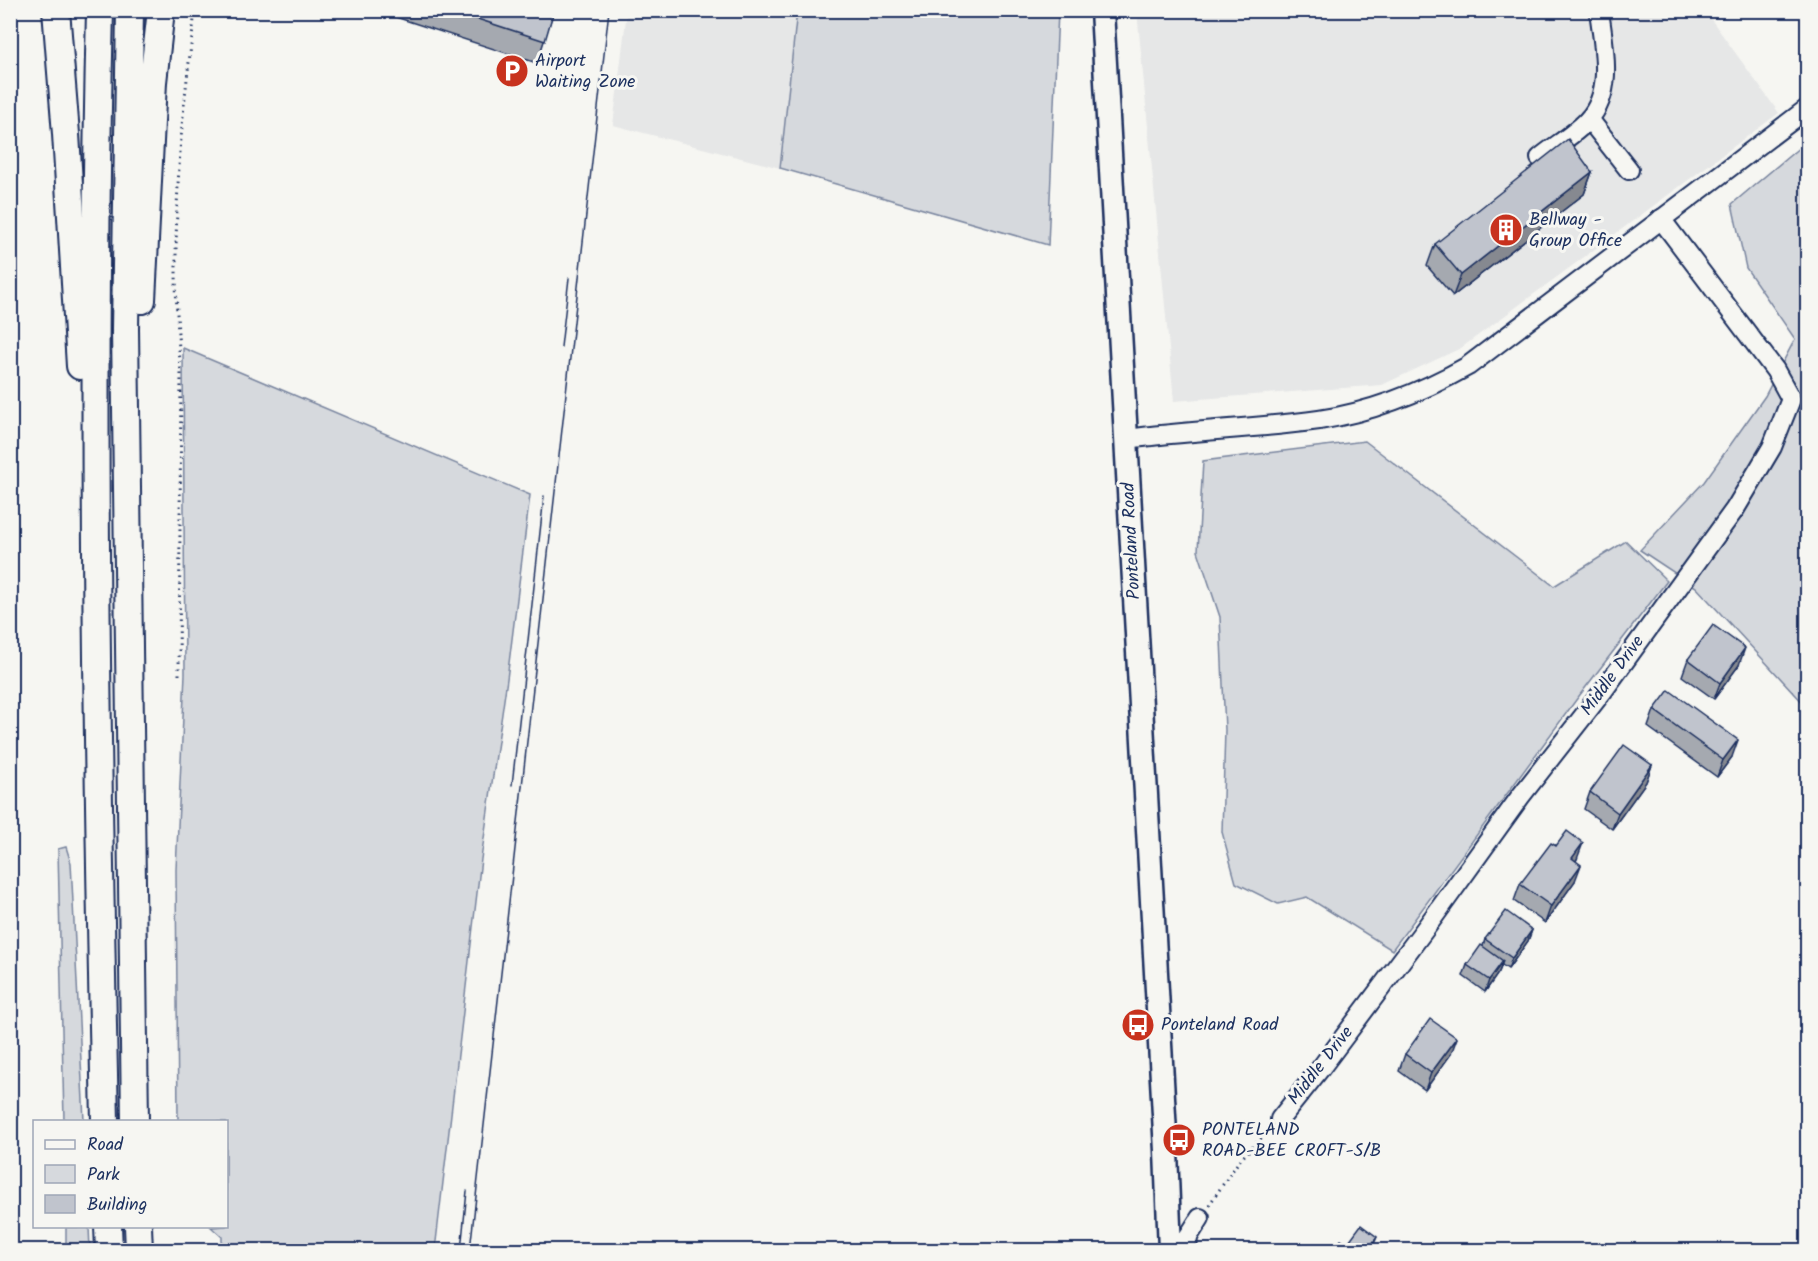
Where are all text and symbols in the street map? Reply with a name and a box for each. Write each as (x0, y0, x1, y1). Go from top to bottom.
place label: Airport Waiting Zone (535, 47, 635, 97)
parking icon: Airport Waiting Zone (494, 53, 530, 89)
place label: Bellway - Group Office (1529, 206, 1622, 256)
building icon: Bellway - Group Office (1488, 212, 1524, 248)
street label: Ponteland Road (1114, 481, 1150, 600)
street label: Middle Drive (1574, 630, 1652, 722)
bus stop icon: Ponteland Road (1120, 1007, 1156, 1043)
place label: Ponteland Road (1161, 1011, 1279, 1040)
street label: Middle Drive (1281, 1020, 1361, 1112)
place label: PONTELAND ROAD-BEE CROFT-S/B (1202, 1116, 1381, 1166)
legend (33, 1120, 228, 1228)
bus stop icon: PONTELAND ROAD-BEE CROFT-S/B (1161, 1122, 1197, 1158)
text: Road (87, 1131, 124, 1160)
text: Park (87, 1161, 120, 1190)
text: Building (87, 1191, 147, 1220)

